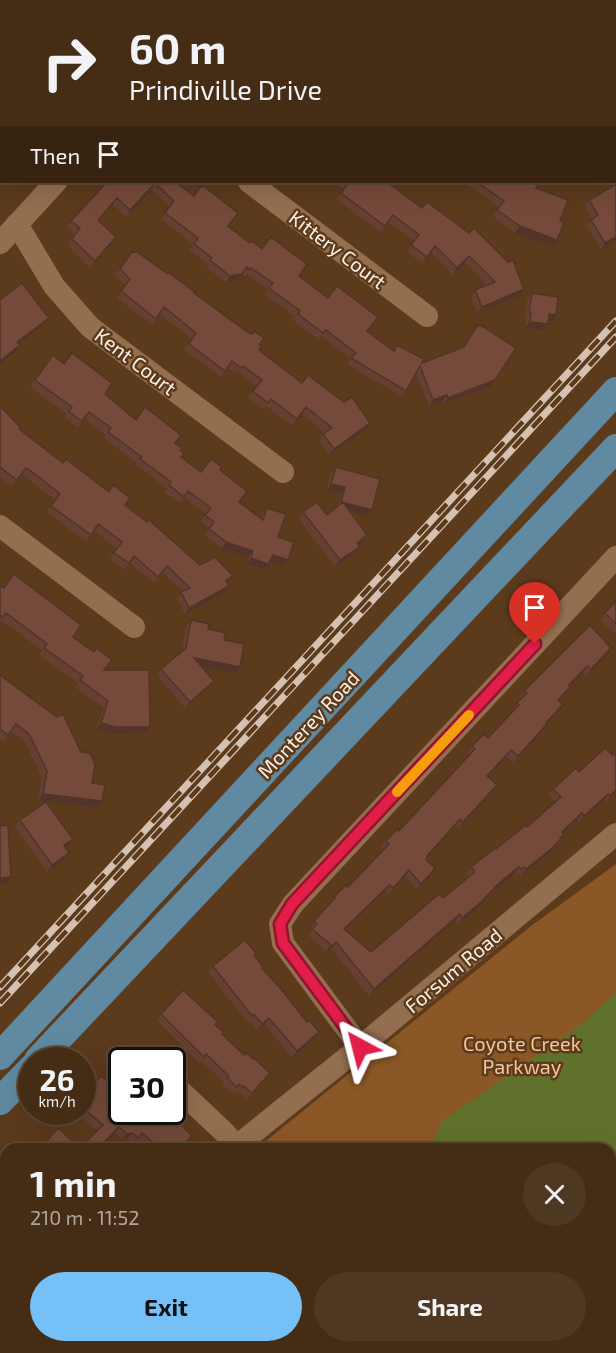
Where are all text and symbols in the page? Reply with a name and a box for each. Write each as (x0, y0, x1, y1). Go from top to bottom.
text: 60 m (129, 22, 226, 72)
icon: right (30, 24, 108, 102)
text: Prindiville Drive (129, 73, 322, 105)
icon: arrive (92, 138, 125, 171)
text: Then (30, 142, 80, 168)
street label: Kittery Court (285, 205, 392, 293)
street label: Kent Court (91, 323, 182, 400)
pin (509, 582, 560, 644)
icon: arrive (518, 591, 551, 624)
street label: Monterey Road (252, 665, 364, 783)
street label: Forsum Road (400, 922, 506, 1018)
position arrow (328, 1015, 392, 1079)
park label: Coyote Creek Parkway (463, 1031, 581, 1078)
speed limit sign: 30 (108, 1047, 186, 1125)
text: 26 (39, 1061, 75, 1097)
text: km/h (38, 1092, 76, 1110)
text: 1 min (30, 1161, 117, 1204)
button: close (523, 1163, 586, 1226)
text: 210 m · 11:52 (30, 1205, 139, 1229)
button: Exit (30, 1272, 302, 1341)
button: Share (314, 1272, 586, 1341)

